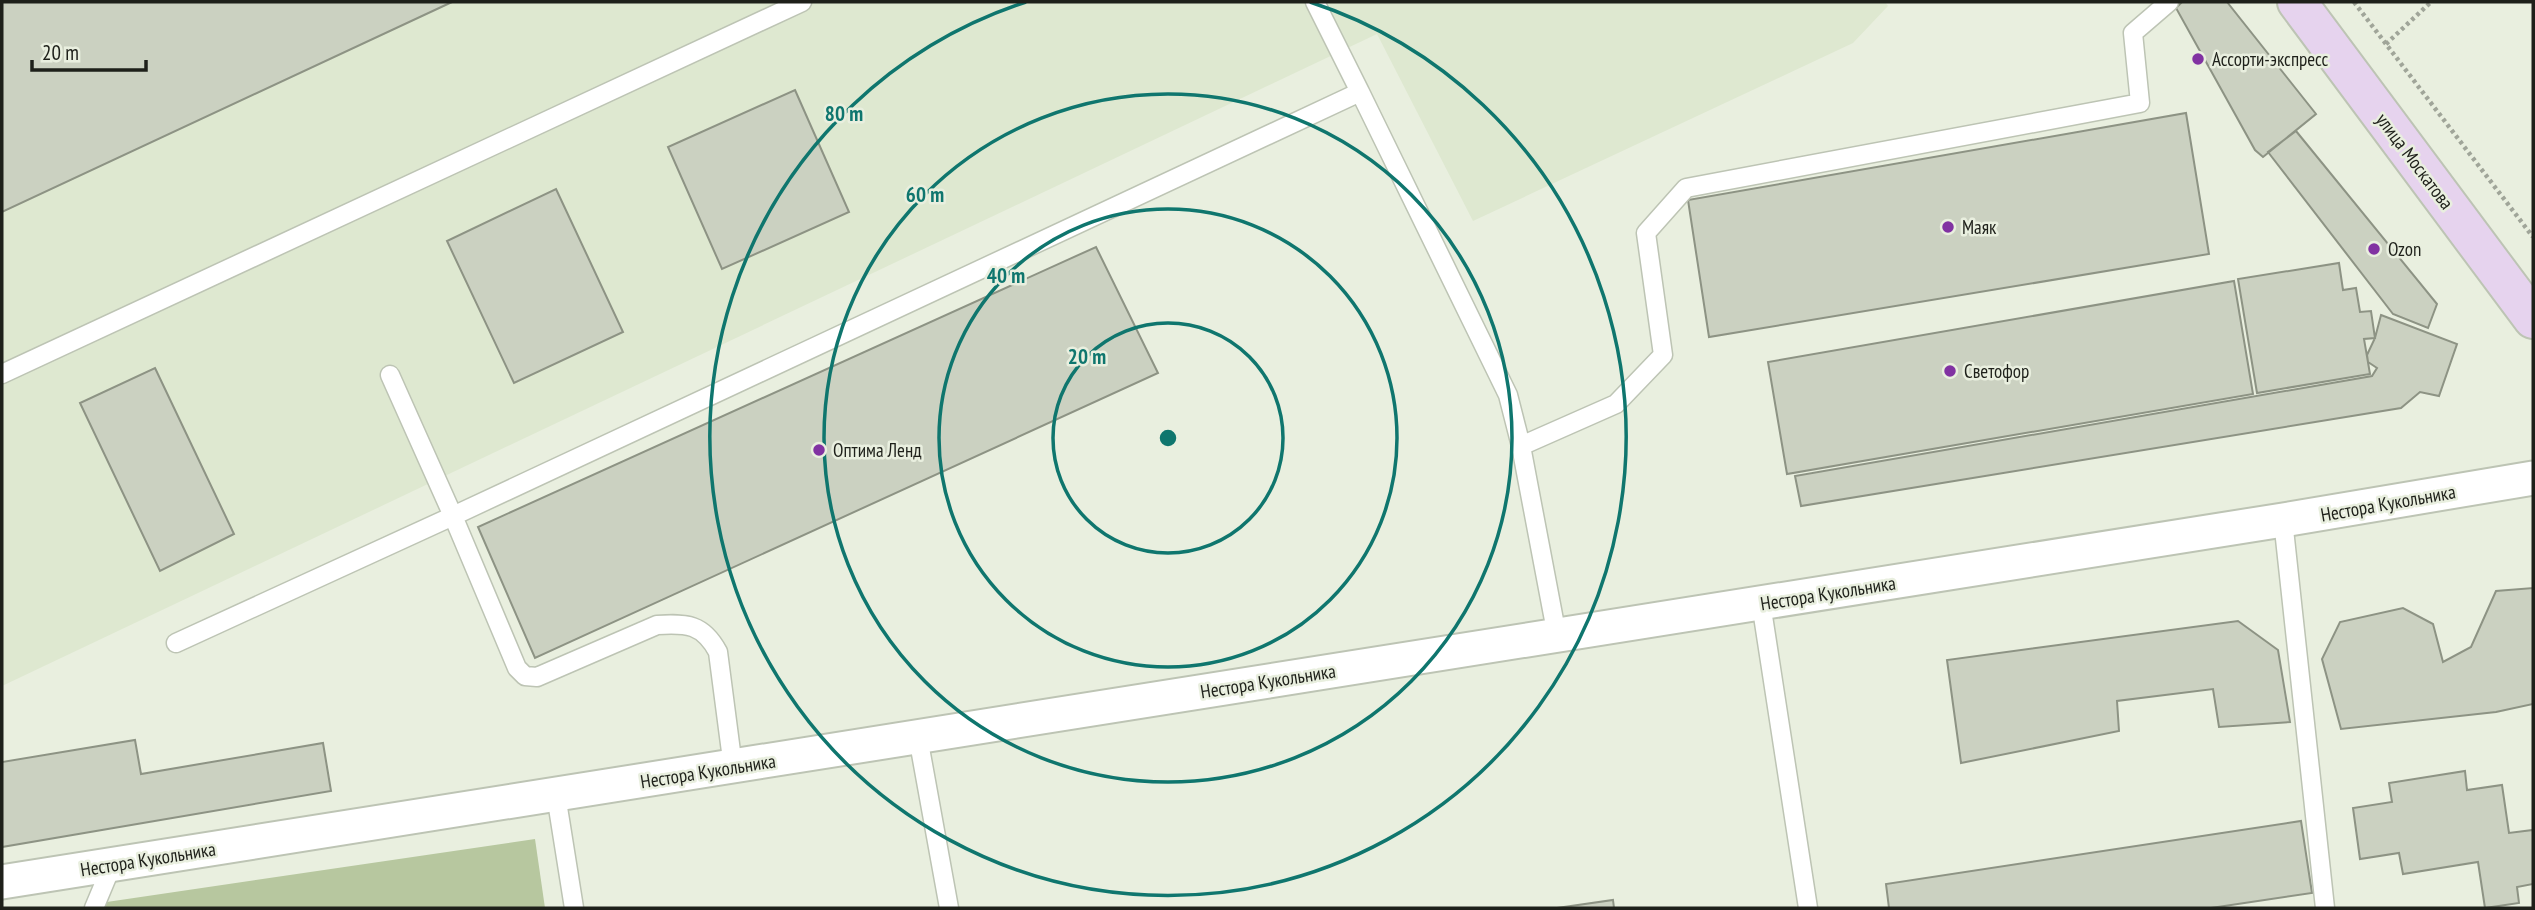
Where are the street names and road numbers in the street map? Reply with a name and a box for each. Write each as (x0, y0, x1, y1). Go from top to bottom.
street label: улица Москатова (2371, 108, 2459, 214)
street label: Нестора Кукольника (2319, 479, 2457, 527)
street label: Нестора Кукольника (1759, 570, 1897, 616)
street label: Нестора Кукольника (1199, 658, 1337, 704)
street label: Нестора Кукольника (639, 748, 777, 794)
street label: Нестора Кукольника (79, 836, 217, 882)

